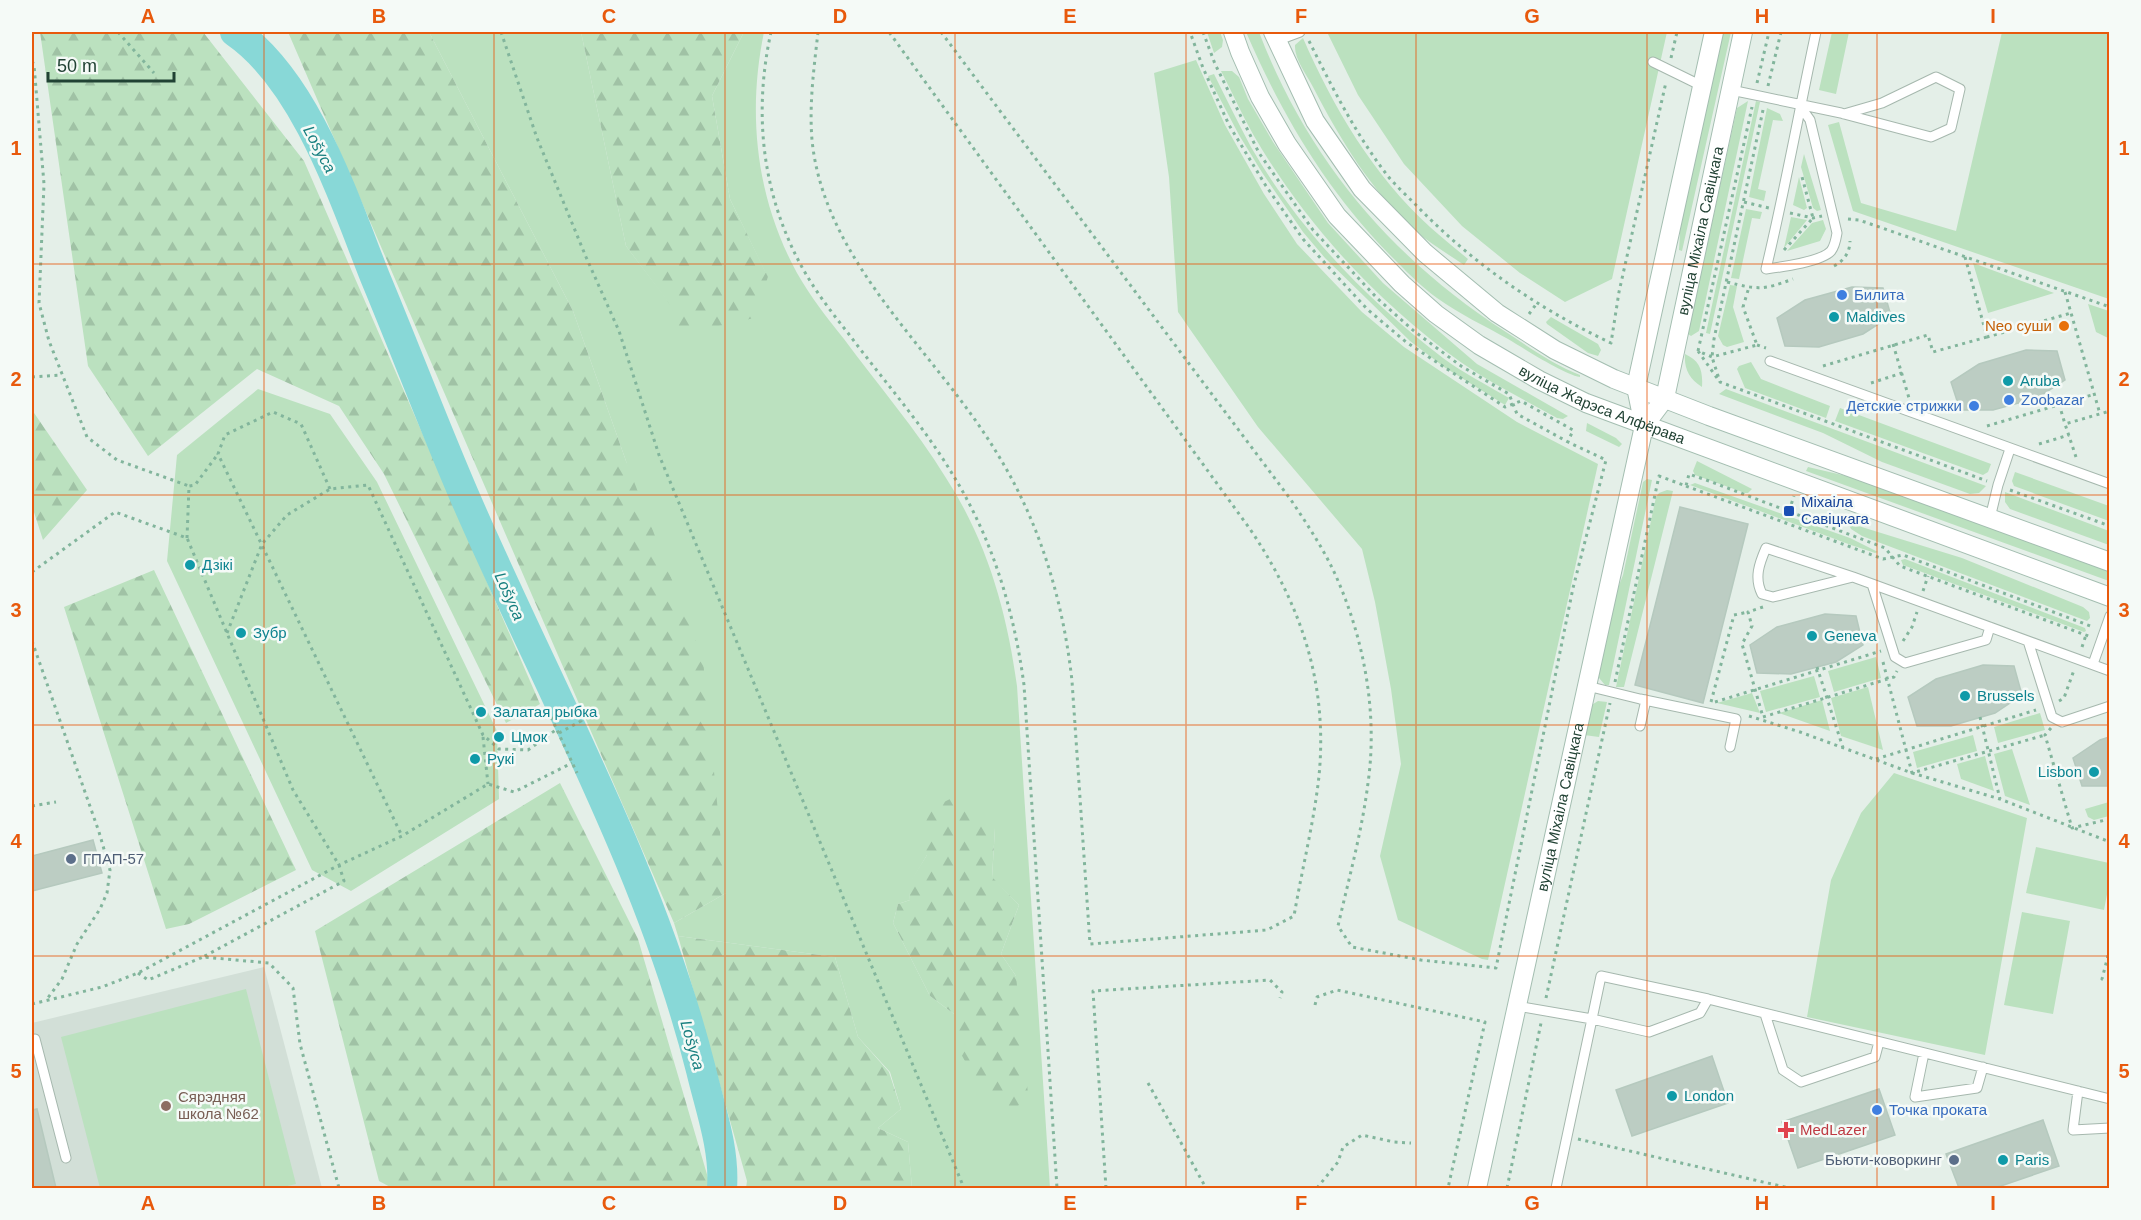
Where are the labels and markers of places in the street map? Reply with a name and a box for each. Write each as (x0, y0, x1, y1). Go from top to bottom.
place label: Билита (1854, 286, 1905, 303)
marker: Билита (1835, 288, 1849, 302)
place label: Maldives (1846, 308, 1905, 325)
marker: Maldives (1827, 310, 1841, 324)
place label: Neo суши (1985, 317, 2052, 334)
marker: Neo суши (2057, 319, 2071, 333)
place label: Aruba (2020, 372, 2061, 389)
marker: Aruba (2001, 374, 2015, 388)
place label: Zoobazar (2021, 391, 2084, 408)
marker: Zoobazar (2002, 393, 2016, 407)
place label: Детские стрижки (1846, 397, 1962, 414)
marker: Детские стрижки (1967, 399, 1981, 413)
place label: Міхаіла Савіцкага (1801, 493, 1870, 527)
marker: Міхаіла Савіцкага (1782, 504, 1796, 518)
place label: Дзікі (202, 556, 233, 573)
marker: Дзікі (183, 558, 197, 572)
place label: Зубр (253, 624, 287, 641)
marker: Зубр (234, 626, 248, 640)
place label: Geneva (1824, 627, 1877, 644)
marker: Geneva (1805, 629, 1819, 643)
place label: Brussels (1977, 687, 2035, 704)
marker: Brussels (1958, 689, 1972, 703)
place label: Залатая рыбка (493, 703, 598, 720)
marker: Залатая рыбка (474, 705, 488, 719)
place label: Цмок (511, 728, 548, 745)
marker: Цмок (492, 730, 506, 744)
place label: Рукі (487, 750, 514, 767)
marker: Рукі (468, 752, 482, 766)
place label: Lisbon (2038, 763, 2082, 780)
marker: Lisbon (2087, 765, 2101, 779)
place label: ГПАП-57 (83, 850, 144, 867)
marker: ГПАП-57 (64, 852, 78, 866)
place label: London (1684, 1087, 1734, 1104)
place label: Сярэдняя школа №62 (178, 1088, 259, 1122)
marker: London (1665, 1089, 1679, 1103)
marker: Сярэдняя школа №62 (159, 1099, 173, 1113)
place label: Точка проката (1889, 1101, 1988, 1118)
marker: Точка проката (1870, 1103, 1884, 1117)
marker: MedLazer (1777, 1121, 1795, 1139)
place label: MedLazer (1800, 1121, 1867, 1138)
place label: Бьюти-коворкинг (1825, 1151, 1943, 1168)
place label: Paris (2015, 1151, 2049, 1168)
marker: Бьюти-коворкинг (1947, 1153, 1961, 1167)
marker: Paris (1996, 1153, 2010, 1167)

